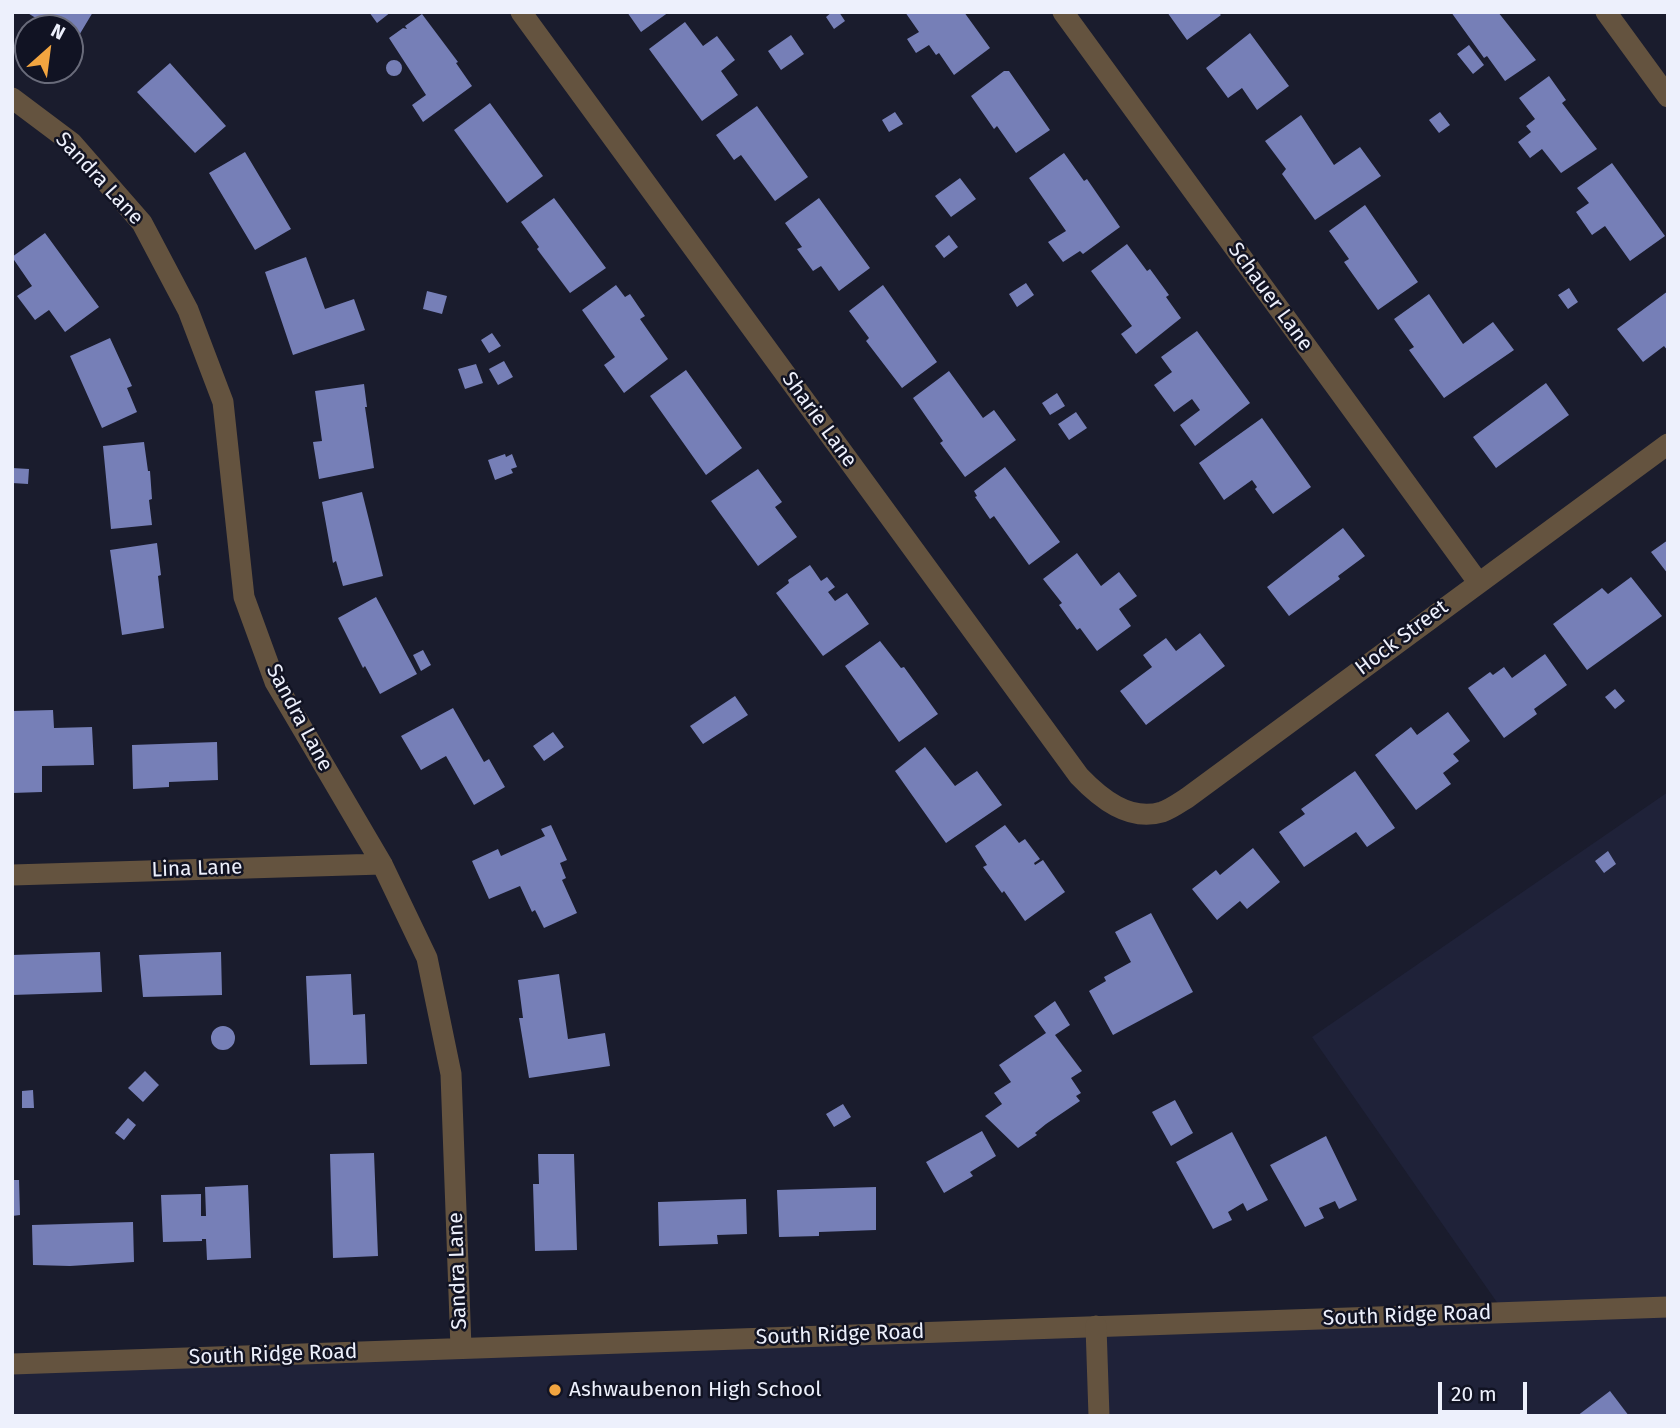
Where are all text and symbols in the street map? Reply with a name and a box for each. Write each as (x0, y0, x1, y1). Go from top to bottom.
north arrow (14, 14, 84, 84)
text: N (47, 19, 69, 45)
street label: Sandra Lane (50, 127, 148, 231)
street label: Schauer Lane (1222, 238, 1318, 356)
street label: Sharie Lane (776, 367, 862, 473)
street label: Hock Street (1351, 595, 1453, 681)
street label: Sandra Lane (260, 660, 338, 776)
street label: Lina Lane (151, 855, 243, 883)
street label: Sandra Lane (443, 1212, 473, 1330)
street label: South Ridge Road (1322, 1300, 1492, 1332)
street label: South Ridge Road (755, 1319, 925, 1351)
street label: South Ridge Road (188, 1339, 358, 1371)
scale bar (1442, 1368, 1531, 1412)
place label: Ashwaubenon High School (569, 1377, 821, 1403)
text: 20 m (1451, 1381, 1497, 1407)
marker: Ashwaubenon High School (547, 1382, 563, 1398)

